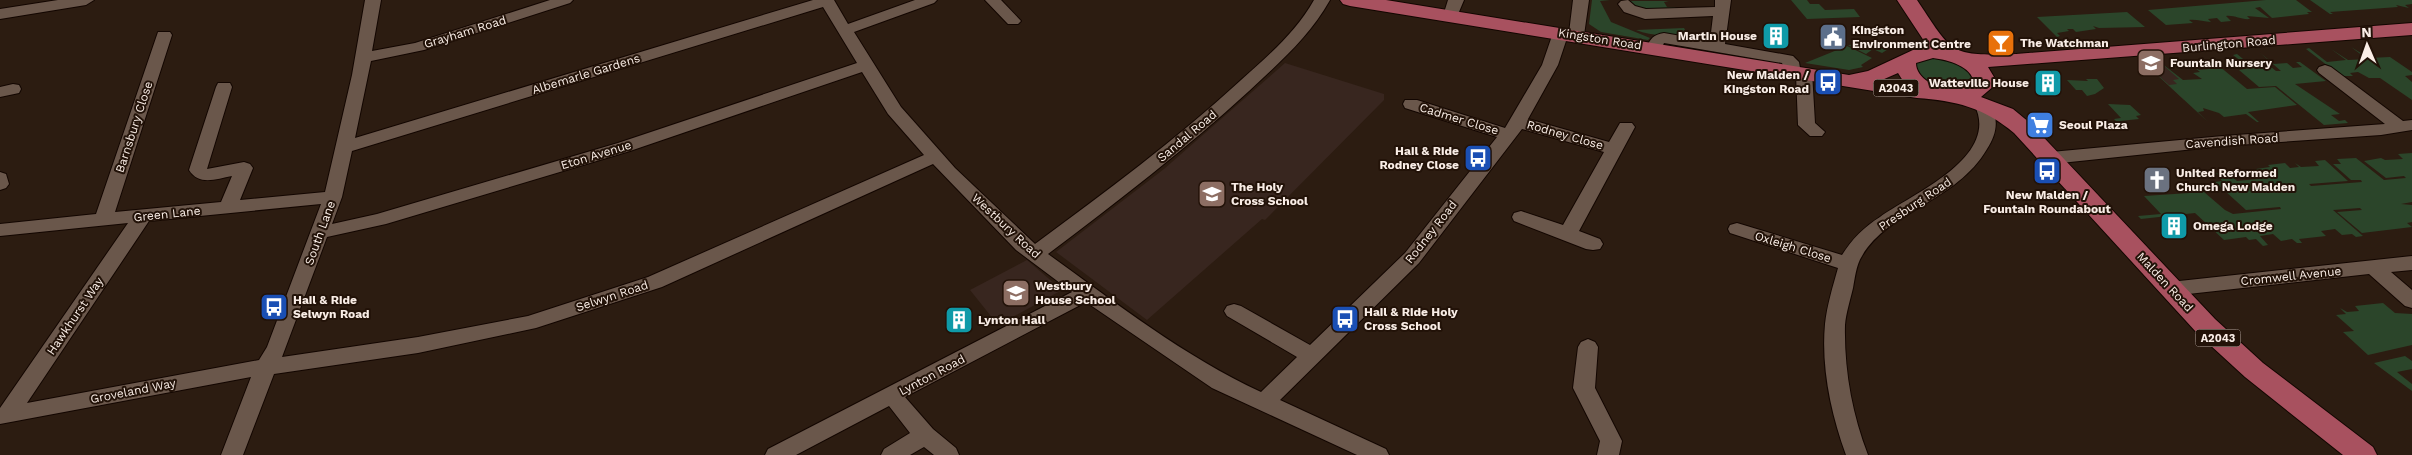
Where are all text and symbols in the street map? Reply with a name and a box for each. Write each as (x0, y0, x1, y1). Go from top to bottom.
street label: Grayham Road (422, 13, 508, 51)
north arrow (2342, 20, 2392, 70)
building icon: Martin House (1761, 21, 1791, 51)
public building icon: Kingston Environment Centre (1818, 22, 1848, 52)
place label: Kingston Environment Centre (1852, 23, 1971, 51)
text: N (2361, 24, 2372, 40)
street label: Kingston Road (1557, 25, 1643, 53)
bar icon: The Watchman (1986, 28, 2016, 58)
place label: Martin House (1678, 29, 1757, 43)
street label: Burlington Road (2182, 33, 2276, 55)
place label: The Watchman (2020, 36, 2109, 50)
school or university icon: Fountain Nursery (2136, 48, 2166, 78)
street label: Albemarle Gardens (530, 51, 642, 97)
place label: Fountain Nursery (2170, 56, 2272, 70)
bus stop icon: New Malden / Kingston Road (1813, 67, 1843, 97)
place label: New Malden / Kingston Road (1724, 68, 1809, 96)
building icon: Watteville House (2033, 68, 2063, 98)
place label: Watteville House (1929, 76, 2029, 90)
street label: Barnsbury Close (113, 79, 155, 175)
road number: A2043 (1874, 80, 1918, 96)
street label: Cadmer Close (1418, 100, 1500, 138)
street label: Sandal Road (1155, 107, 1219, 165)
supermarket icon: Seoul Plaza (2025, 110, 2055, 140)
street label: Rodney Close (1525, 117, 1605, 153)
place label: Seoul Plaza (2059, 118, 2128, 132)
street label: Cavendish Road (2185, 131, 2279, 151)
street label: Eton Avenue (559, 138, 633, 172)
bus stop icon: Hail & Ride Rodney Close (1463, 143, 1493, 173)
place label: Hail & Ride Rodney Close (1379, 144, 1459, 172)
bus stop icon: New Malden / Fountain Roundabout (2032, 156, 2062, 186)
church icon: United Reformed Church New Malden (2142, 165, 2172, 195)
place label: United Reformed Church New Malden (2176, 166, 2295, 194)
street label: Presburg Road (1876, 175, 1954, 233)
school or university icon: The Holy Cross School (1197, 179, 1227, 209)
place label: The Holy Cross School (1231, 180, 1308, 208)
place label: New Malden / Fountain Roundabout (1983, 188, 2112, 216)
street label: Westbury Road (969, 191, 1043, 261)
street label: Rodney Road (1402, 198, 1460, 266)
street label: South Lane (302, 199, 338, 267)
street label: Green Lane (133, 204, 201, 224)
building icon: Omega Lodge (2159, 211, 2189, 241)
place label: Omega Lodge (2193, 219, 2273, 233)
street label: Oxleigh Close (1753, 229, 1833, 265)
street label: Malden Road (2134, 249, 2196, 315)
street label: Cromwell Avenue (2240, 264, 2342, 288)
street label: Hawkhurst Way (44, 274, 107, 357)
street label: Selwyn Road (574, 278, 650, 314)
school or university icon: Westbury House School (1001, 278, 1031, 308)
place label: Westbury House School (1035, 279, 1116, 307)
bus stop icon: Hail & Ride Selwyn Road (259, 292, 289, 322)
place label: Hail & Ride Selwyn Road (293, 293, 370, 321)
bus stop icon: Hail & Ride Holy Cross School (1330, 304, 1360, 334)
building icon: Lynton Hall (944, 305, 974, 335)
place label: Hail & Ride Holy Cross School (1364, 305, 1458, 333)
place label: Lynton Hall (978, 313, 1046, 327)
road number: A2043 (2196, 329, 2240, 346)
street label: Lynton Road (897, 352, 967, 398)
street label: Groveland Way (89, 376, 178, 406)

